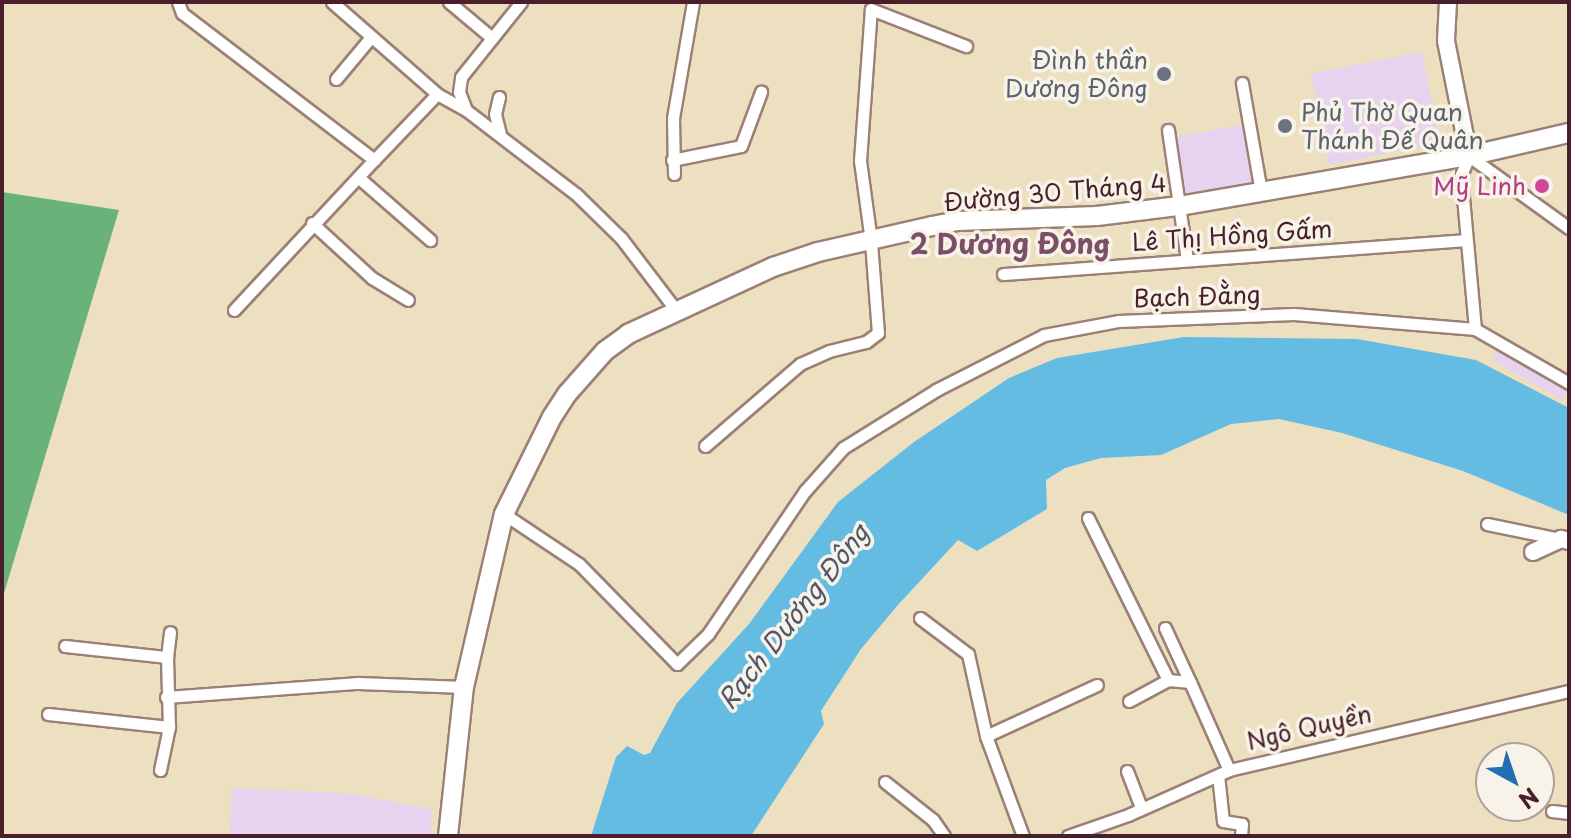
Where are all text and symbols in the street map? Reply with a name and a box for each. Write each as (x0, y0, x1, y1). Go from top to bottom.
place label: Đình thần Dương Đông (1004, 46, 1148, 102)
marker: Đình thần Dương Đông (1155, 65, 1173, 83)
place label: Phủ Thờ Quan Thánh Đế Quân (1301, 98, 1485, 154)
marker: Phủ Thờ Quan Thánh Đế Quân (1276, 117, 1294, 135)
street label: Đường 30 Tháng 4 (943, 168, 1167, 216)
place label: Mỹ Linh (1433, 172, 1526, 200)
marker: Mỹ Linh (1533, 177, 1551, 195)
street label: Lê Thị Hồng Gấm (1130, 214, 1334, 256)
district label: 2 Dương Đông (908, 226, 1112, 260)
street label: Bạch Đằng (1133, 279, 1261, 313)
water label: Rạch Dương Đông (711, 517, 875, 715)
street label: Ngô Quyền (1243, 699, 1375, 755)
north arrow (1475, 742, 1555, 822)
text: N (1512, 781, 1547, 817)

